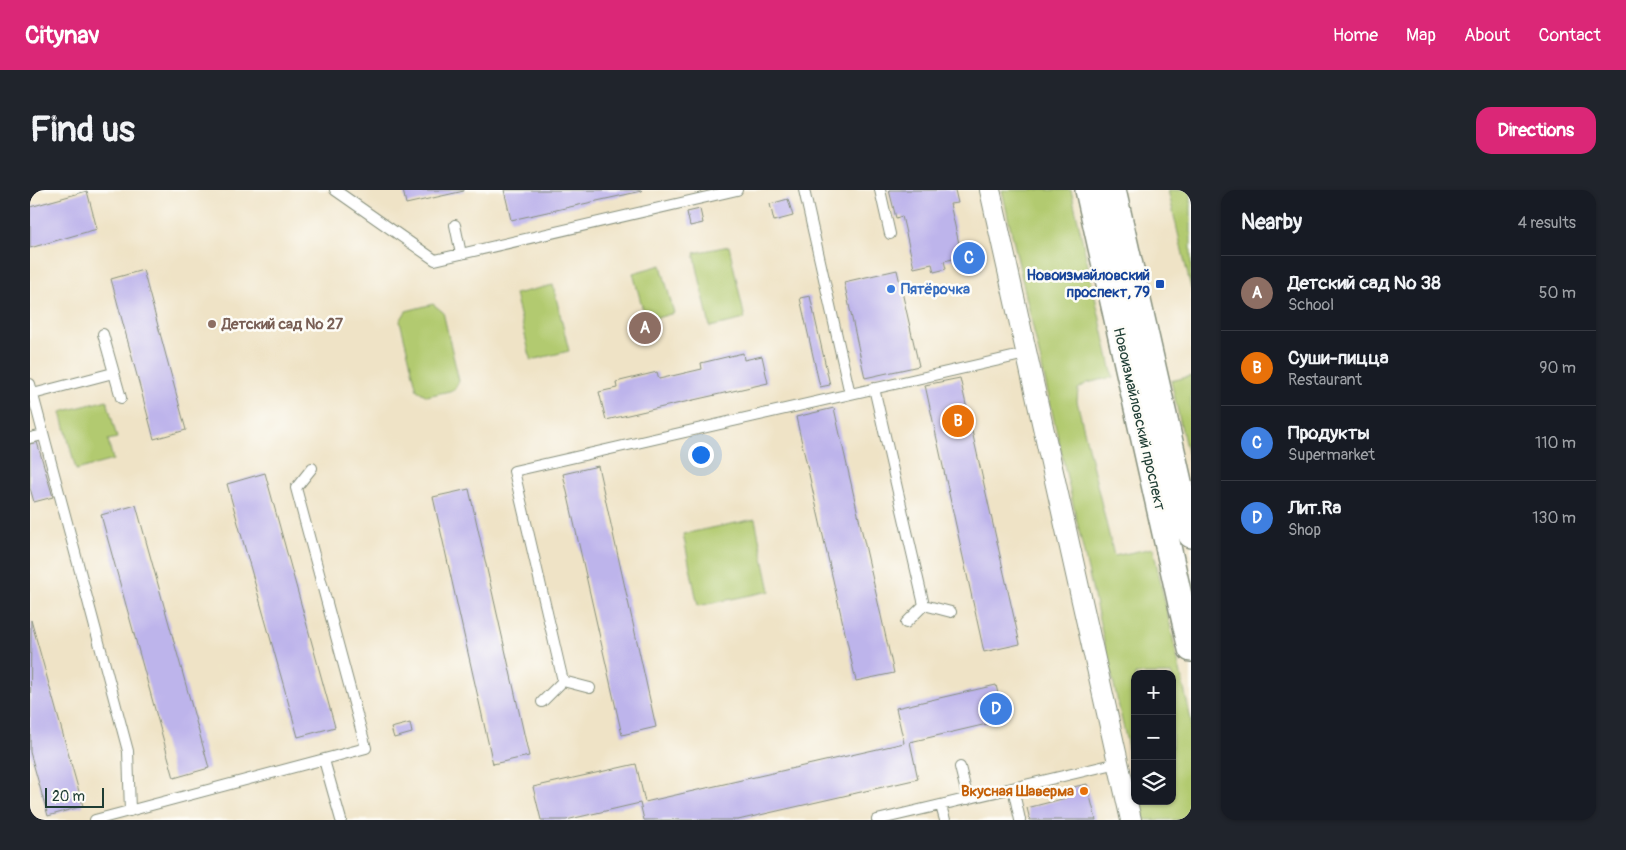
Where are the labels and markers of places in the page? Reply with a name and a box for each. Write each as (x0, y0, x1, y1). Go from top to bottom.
pin: C (953, 239, 985, 277)
place label: Новоизмайловский проспект, 79 (1026, 266, 1150, 302)
marker: Новоизмайловский проспект, 79 (1154, 278, 1166, 290)
place label: Пятёрочка (901, 280, 970, 299)
marker: Пятёрочка (885, 283, 897, 295)
pin: A (629, 309, 661, 347)
place label: Детский сад № 27 (221, 315, 343, 334)
marker: Детский сад № 27 (206, 318, 218, 330)
pin: B (942, 402, 974, 440)
pin: D (980, 690, 1012, 728)
place label: Вкусная Шаверма (961, 782, 1074, 801)
marker: Вкусная Шаверма (1078, 785, 1090, 797)

